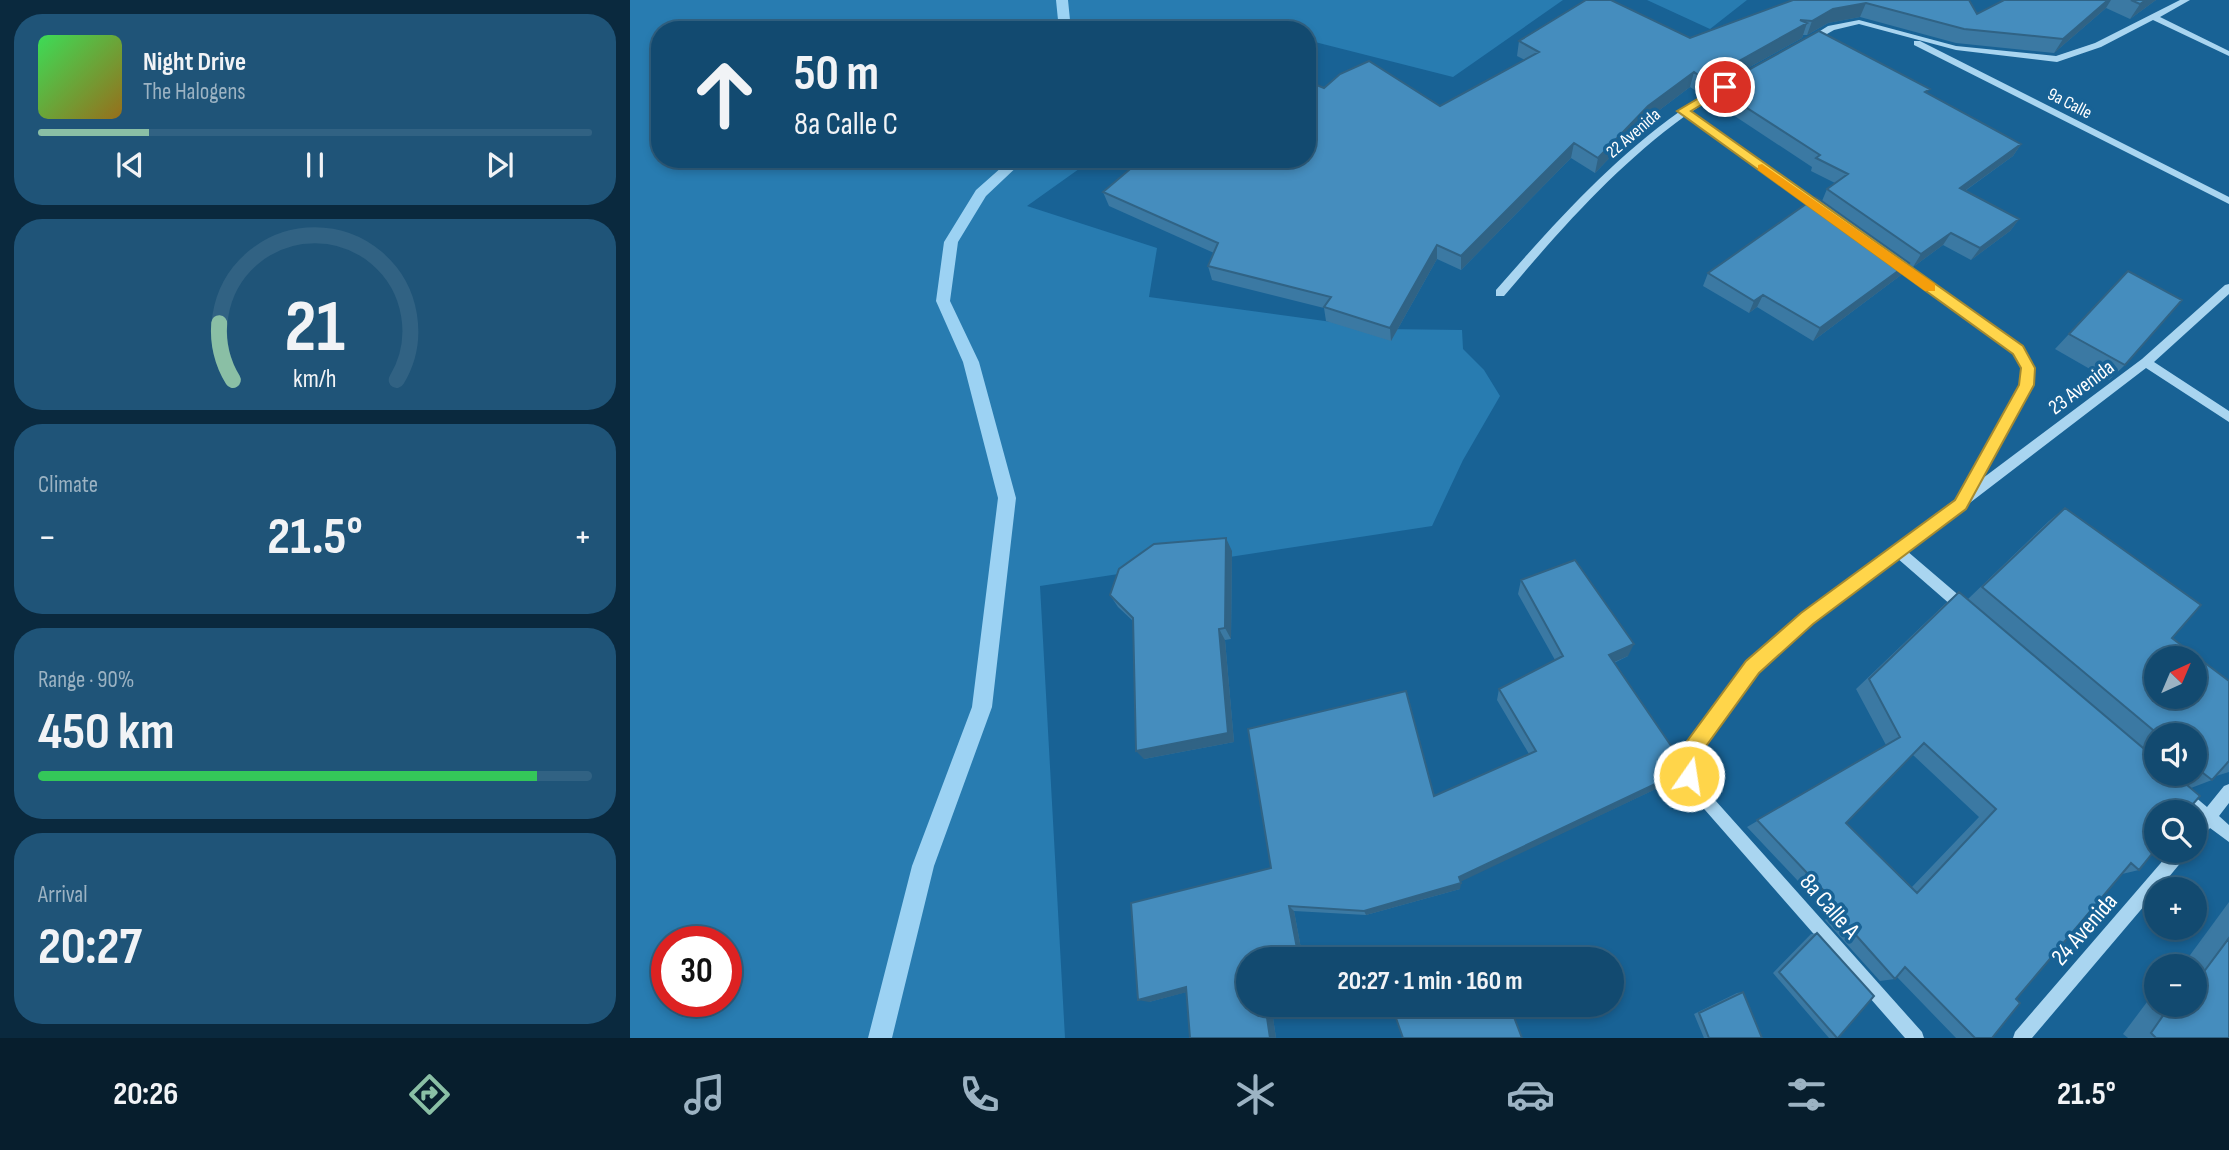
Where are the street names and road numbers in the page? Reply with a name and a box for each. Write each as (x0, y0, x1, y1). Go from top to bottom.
street label: 9a Calle (2044, 83, 2096, 123)
street label: 22 Avenida (1602, 104, 1665, 163)
street label: 23 Avenida (2044, 355, 2119, 420)
street label: 8a Calle A (1794, 868, 1866, 945)
street label: 24 Avenida (2045, 887, 2124, 971)

